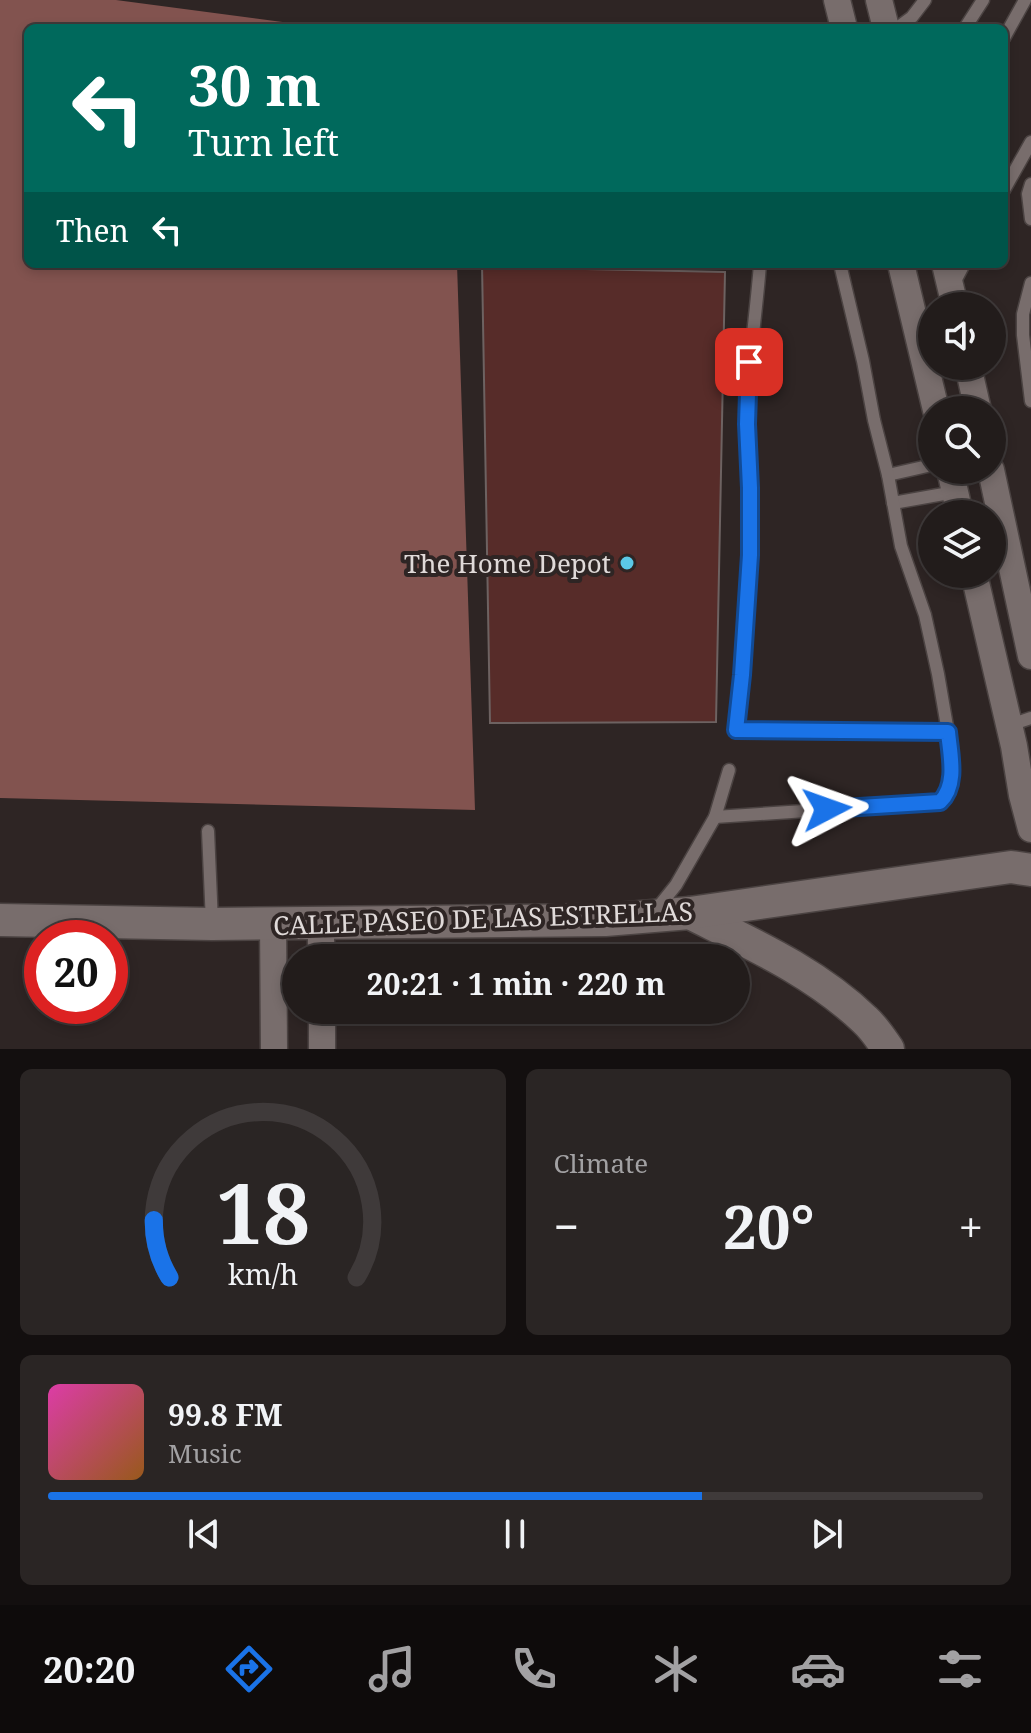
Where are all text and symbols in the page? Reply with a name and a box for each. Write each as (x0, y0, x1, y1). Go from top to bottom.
text: 30 m (188, 46, 321, 122)
icon: left (56, 56, 160, 160)
text: Turn left (188, 118, 339, 167)
icon: left (145, 208, 189, 252)
text: Then (56, 210, 129, 251)
map controls (918, 292, 1006, 588)
button: sound (918, 292, 1006, 380)
pin (715, 328, 783, 396)
icon: arrive (727, 340, 771, 384)
button: search (918, 396, 1006, 484)
button: layers (918, 500, 1006, 588)
place label: The Home Depot (404, 545, 611, 581)
marker: The Home Depot (618, 554, 636, 572)
position arrow (785, 767, 869, 851)
street label: CALLE PASEO DE LAS ESTRELLAS (273, 893, 693, 943)
speed limit sign: 20 (24, 920, 128, 1024)
text: 20:21 · 1 min · 220 m (367, 963, 665, 1004)
text: Climate (554, 1145, 648, 1181)
text: 18 (216, 1155, 310, 1268)
text: 20° (723, 1185, 815, 1267)
text: − (554, 1196, 579, 1256)
text: + (958, 1196, 983, 1256)
text: km/h (228, 1254, 298, 1293)
text: 99.8 FM (168, 1394, 283, 1435)
text: Music (168, 1435, 242, 1471)
icon: previous (182, 1512, 226, 1556)
icon: pause (493, 1512, 537, 1556)
icon: next (805, 1512, 849, 1556)
icon: directions (221, 1641, 277, 1697)
icon: music (364, 1641, 420, 1697)
icon: phone (506, 1641, 562, 1697)
icon: climate (648, 1641, 704, 1697)
icon: car (790, 1641, 846, 1697)
icon: filters (932, 1641, 988, 1697)
text: 20:20 (43, 1645, 135, 1694)

